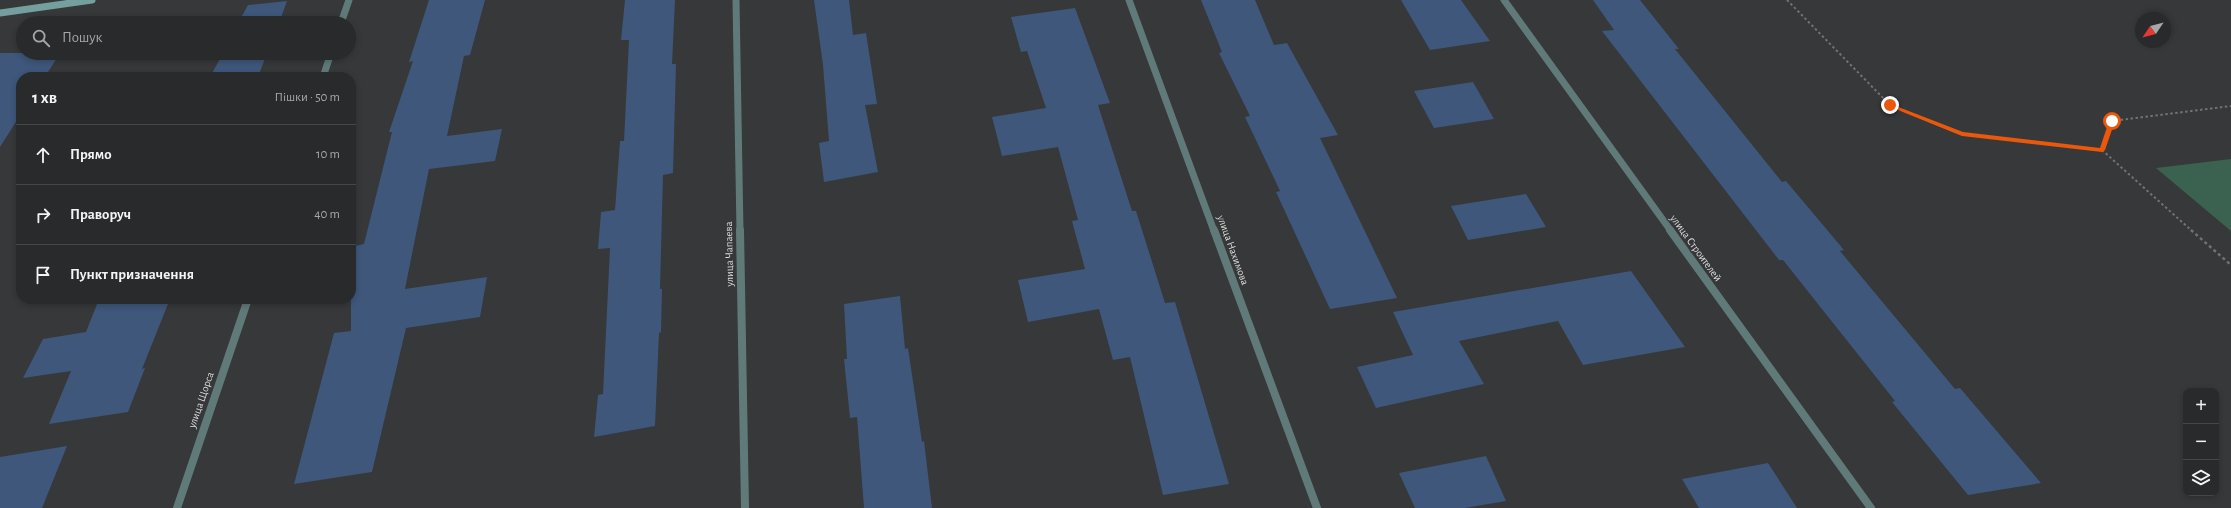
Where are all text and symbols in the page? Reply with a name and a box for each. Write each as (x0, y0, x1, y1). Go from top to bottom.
north arrow (2135, 12, 2171, 48)
search box (16, 16, 356, 60)
icon: search (30, 27, 52, 49)
text: Пошук (62, 30, 102, 45)
text: 1 хв (32, 89, 57, 106)
text: Пішки · 50 m (274, 91, 340, 104)
route end (1881, 96, 1899, 114)
route start (2103, 112, 2121, 130)
icon: ahead (32, 144, 54, 166)
text: Прямо (70, 147, 112, 162)
text: 10 m (316, 148, 340, 161)
icon: right (32, 204, 54, 226)
text: Праворуч (70, 207, 131, 222)
text: 40 m (314, 208, 340, 221)
street label: улица Строителей (1668, 212, 1724, 283)
street label: улица Нахимова (1215, 213, 1251, 286)
street label: улица Чапаева (723, 221, 735, 288)
icon: arrive (32, 264, 54, 286)
text: Пункт призначення (70, 267, 194, 282)
street label: улица Щорса (186, 370, 216, 430)
map controls (2183, 388, 2219, 496)
button: + (2183, 388, 2219, 424)
button: − (2183, 424, 2219, 460)
button: layers (2183, 460, 2219, 496)

